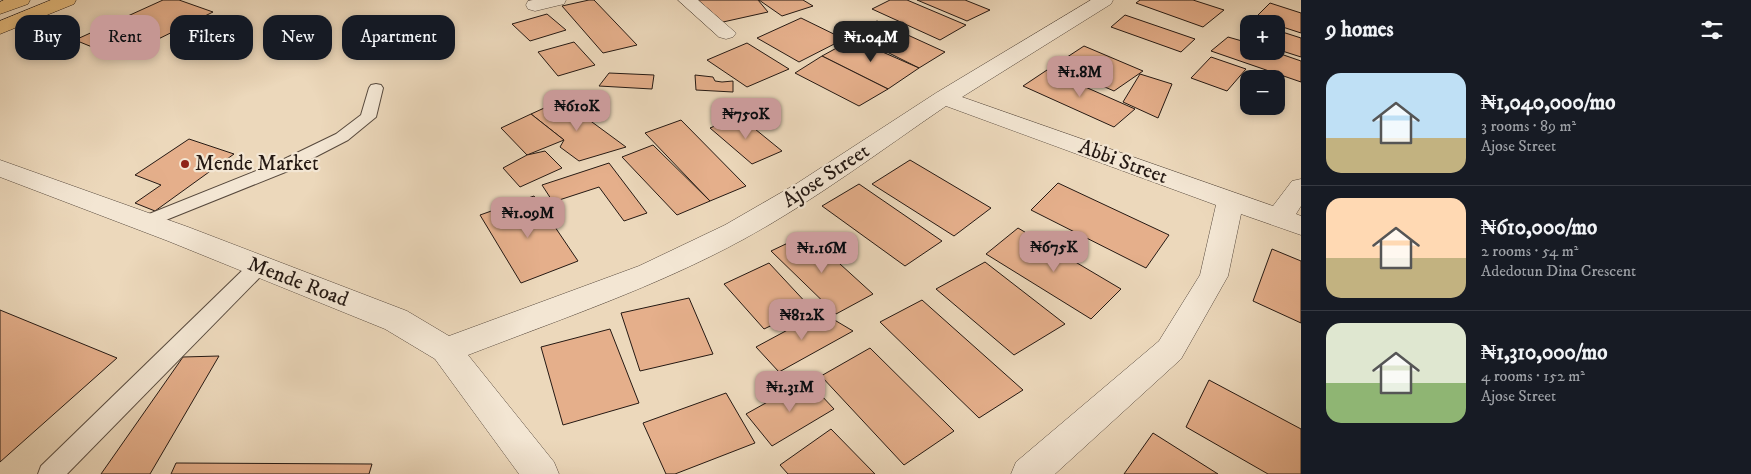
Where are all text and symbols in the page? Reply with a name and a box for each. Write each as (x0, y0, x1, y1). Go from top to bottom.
chip: Buy (15, 15, 80, 60)
chip: Rent (90, 15, 160, 60)
chip: Filters (170, 15, 253, 60)
chip: New (263, 15, 332, 60)
chip: Apartment (342, 15, 455, 60)
map controls (1240, 15, 1285, 115)
button: + (1240, 15, 1285, 60)
icon: filters (1698, 16, 1726, 44)
text: 9 homes (1326, 17, 1394, 43)
pin: ₦1.04M (830, 20, 912, 63)
text: ₦1.04M (844, 27, 898, 47)
pin: ₦1.8M (1045, 56, 1115, 98)
text: ₦1.8M (1058, 62, 1102, 82)
button: − (1240, 70, 1285, 115)
pin: ₦610K (542, 90, 612, 132)
text: ₦1,040,000/mo (1481, 90, 1615, 116)
icon: home (1366, 93, 1426, 153)
text: ₦610K (554, 96, 600, 116)
pin: ₦750K (711, 98, 781, 140)
text: ₦750K (722, 104, 770, 124)
text: 3 rooms · 89 m² (1481, 116, 1576, 136)
street label: Abbi Street (1075, 134, 1171, 190)
text: Ajose Street (1481, 136, 1556, 156)
street label: Ajose Street (778, 138, 875, 214)
place label: Mende Market (195, 151, 319, 177)
marker: Mende Market (179, 158, 191, 170)
pin: ₦1.09M (487, 196, 569, 239)
text: ₦1.09M (502, 203, 554, 223)
text: ₦610,000/mo (1481, 215, 1597, 241)
icon: home (1366, 218, 1426, 278)
pin: ₦675K (1019, 230, 1089, 273)
pin: ₦1.16M (781, 232, 863, 274)
text: ₦675K (1030, 237, 1078, 257)
text: ₦1.16M (797, 238, 847, 258)
text: 2 rooms · 54 m² (1481, 241, 1578, 261)
street label: Mende Road (244, 251, 352, 313)
text: Adedotun Dina Crescent (1481, 261, 1636, 281)
pin: ₦812K (767, 298, 837, 341)
text: ₦812K (780, 305, 824, 325)
text: ₦1,310,000/mo (1481, 340, 1608, 366)
icon: home (1366, 343, 1426, 403)
text: 4 rooms · 152 m² (1481, 366, 1585, 386)
pin: ₦1.31M (749, 370, 831, 413)
text: ₦1.31M (766, 377, 814, 397)
text: Ajose Street (1481, 386, 1556, 406)

